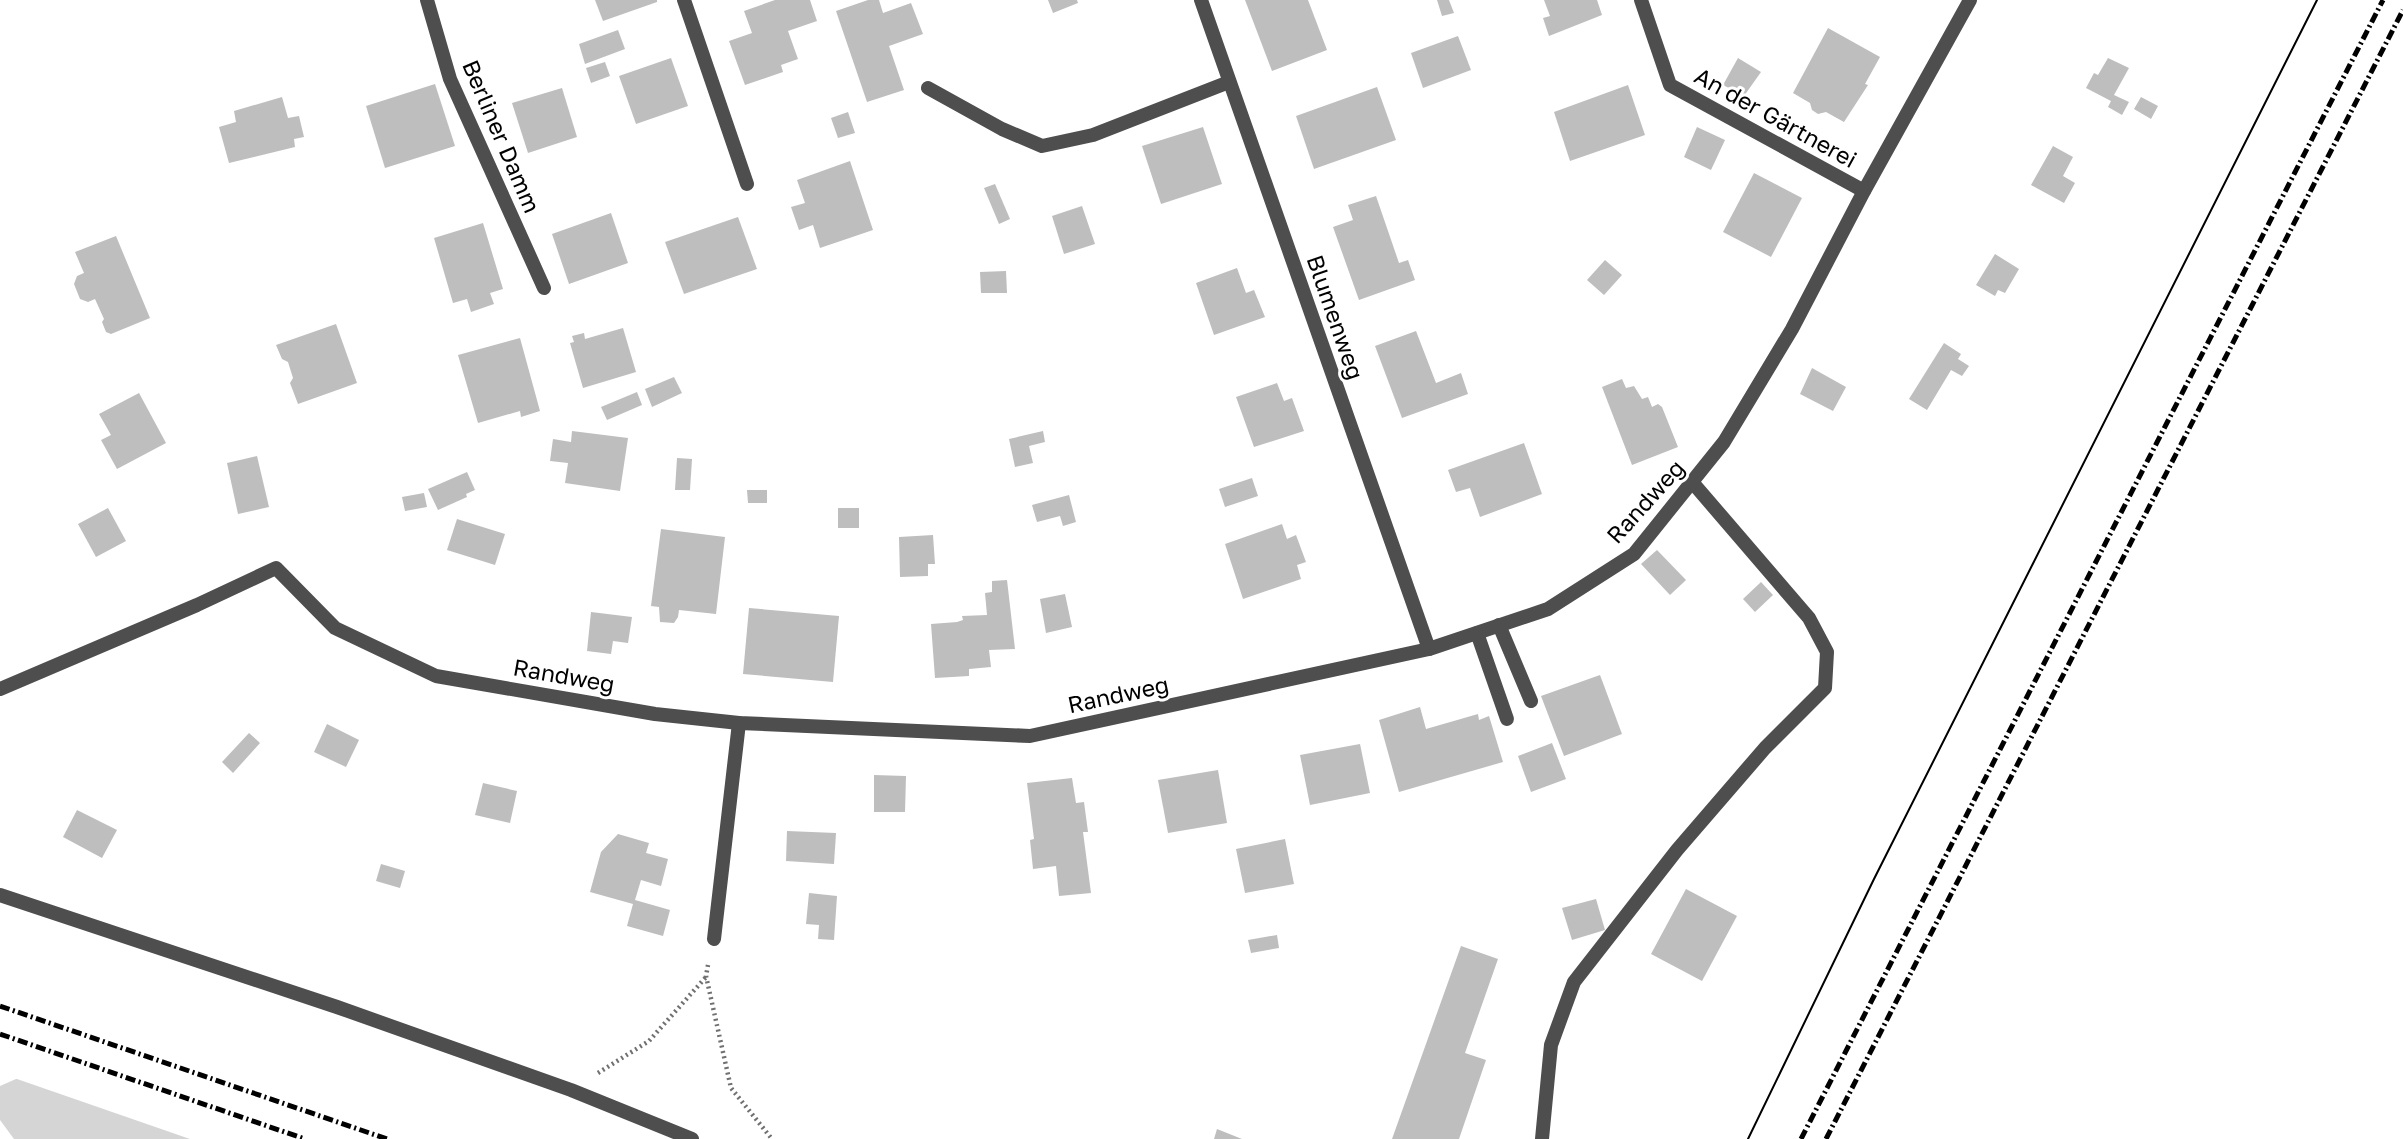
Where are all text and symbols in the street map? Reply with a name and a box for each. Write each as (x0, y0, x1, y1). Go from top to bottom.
street label: Berliner Damm (457, 55, 547, 217)
street label: An der Gärtnerei (1690, 61, 1862, 173)
street label: Blumenweg (1302, 251, 1370, 383)
street label: Randweg (1600, 454, 1690, 548)
street label: Randweg (511, 652, 617, 698)
street label: Randweg (1065, 670, 1171, 718)

